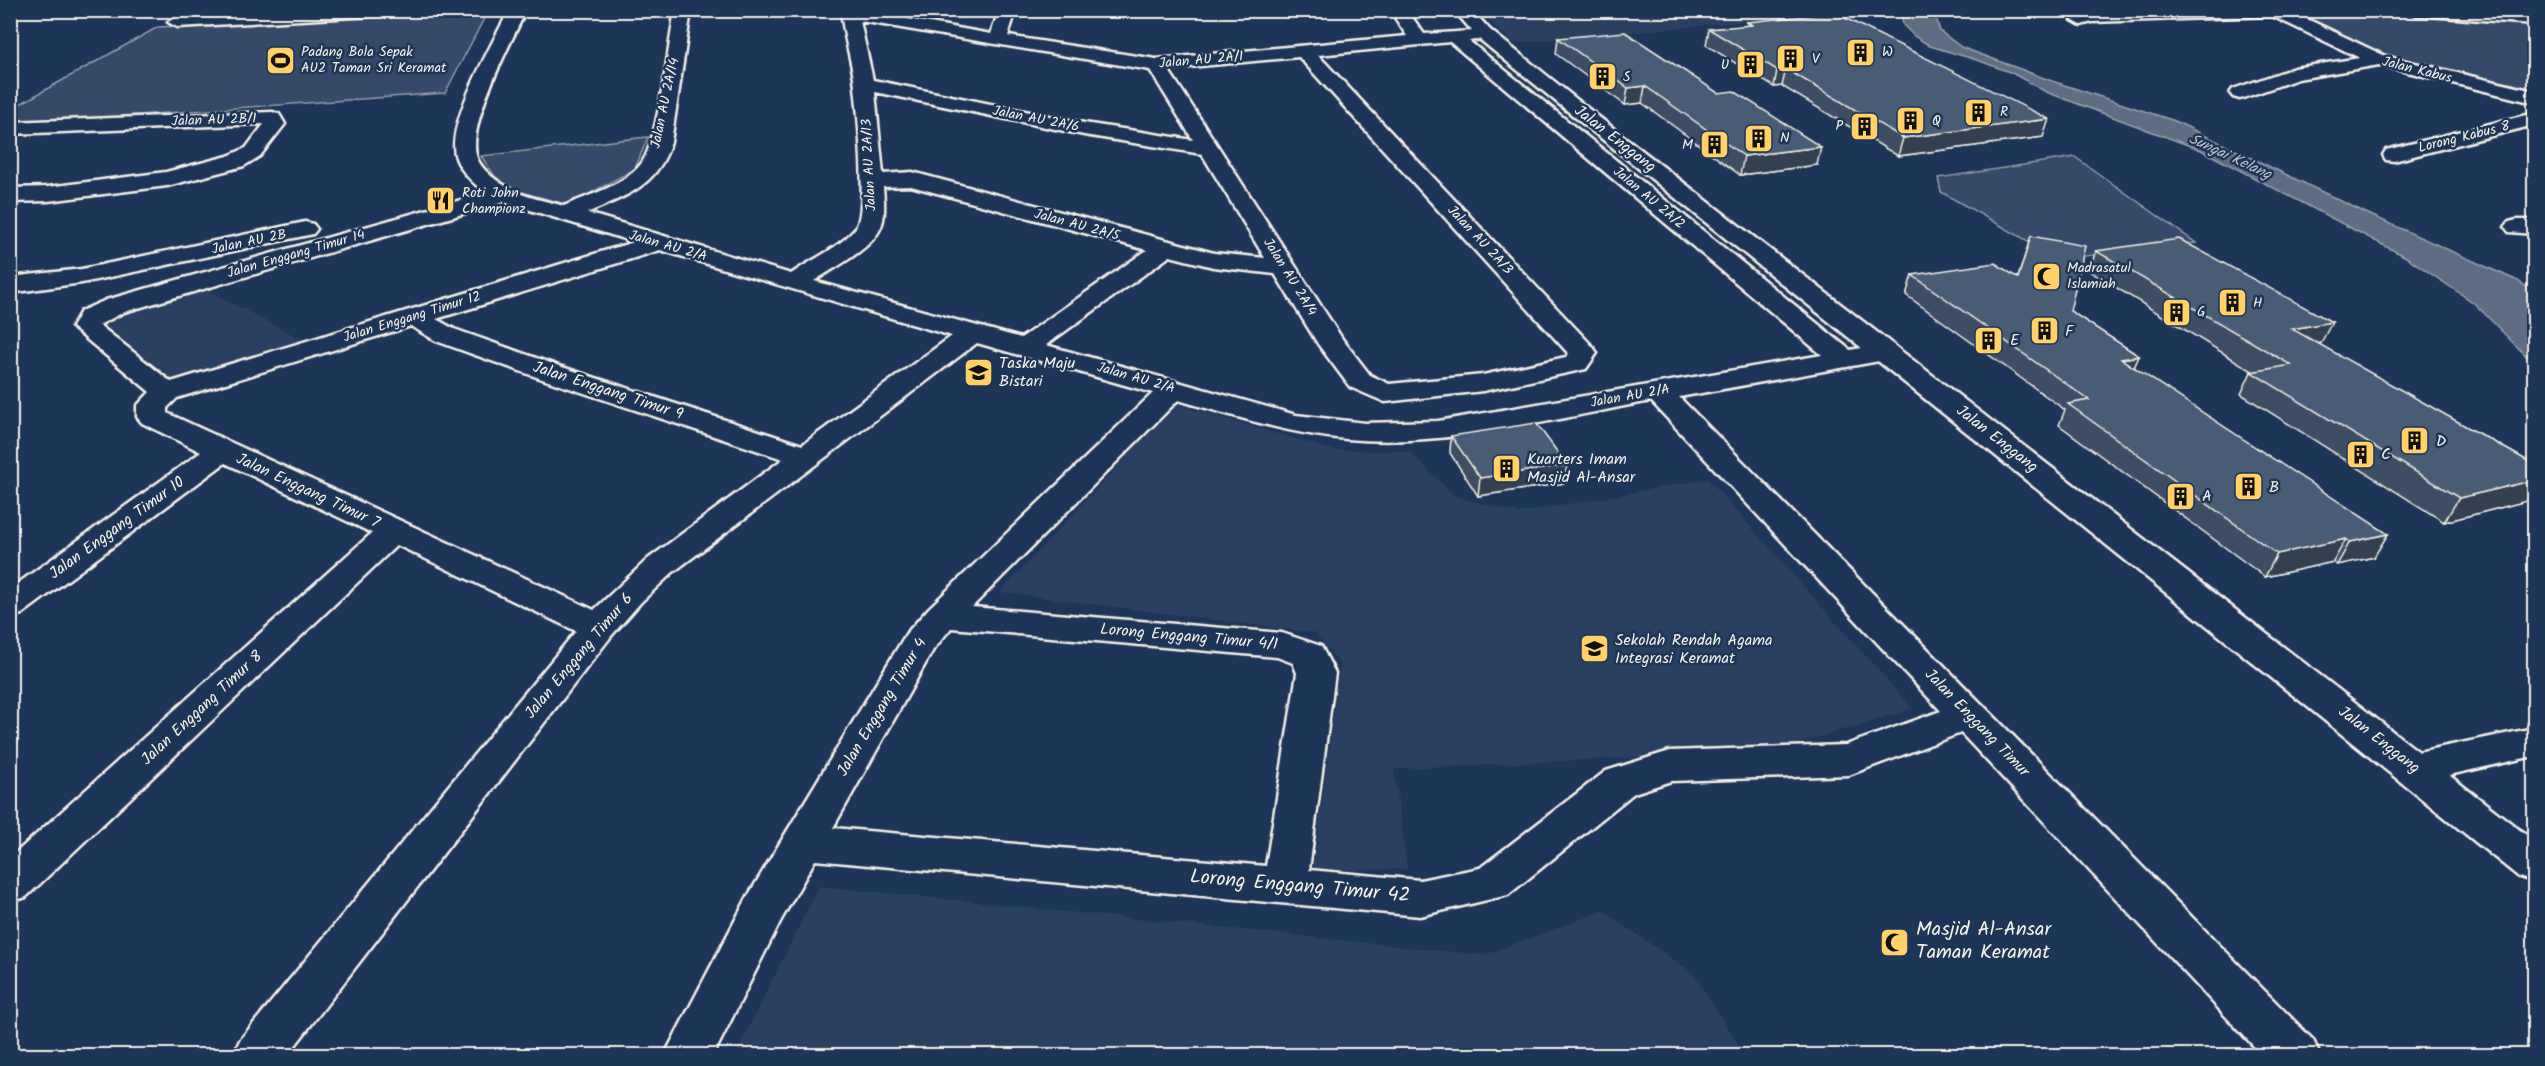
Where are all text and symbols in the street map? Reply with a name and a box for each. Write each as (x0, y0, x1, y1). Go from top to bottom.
building icon: W (1845, 36, 1877, 68)
place label: Padang Bola Sepak AU2 Taman Sri Keramat (301, 41, 447, 79)
place label: W (1882, 41, 1893, 63)
building icon: V (1775, 43, 1807, 75)
sports icon: Padang Bola Sepak AU2 Taman Sri Keramat (264, 44, 296, 76)
street label: Jalan AU 2A/1 (1158, 45, 1244, 75)
place label: V (1812, 48, 1821, 70)
building icon: U (1734, 49, 1766, 81)
street label: Jalan Kabus (2380, 51, 2454, 89)
place label: U (1721, 54, 1729, 76)
street label: Jalan AU 2A/14 (645, 55, 685, 150)
building icon: S (1586, 61, 1618, 93)
place label: S (1623, 66, 1631, 88)
building icon: R (1963, 96, 1995, 128)
street label: Jalan Enggang (1569, 99, 1661, 179)
street label: Jalan AU 2A/6 (991, 100, 1081, 138)
place label: R (2000, 101, 2008, 123)
building icon: Q (1895, 105, 1927, 137)
street label: Jalan AU 2B/1 (171, 108, 257, 132)
building icon: P (1848, 110, 1880, 142)
place label: Q (1932, 110, 1941, 132)
place label: P (1835, 115, 1843, 137)
street label: Lorong Kabus 8 (2416, 115, 2513, 159)
street label: Jalan AU 2A/13 (856, 118, 882, 212)
building icon: N (1743, 122, 1775, 154)
place label: N (1780, 127, 1790, 149)
water label: Sungai Kelang (2185, 127, 2276, 187)
building icon: M (1698, 129, 1730, 161)
place label: M (1682, 134, 1693, 156)
street label: Jalan AU 2A/2 (1608, 161, 1690, 235)
place label: Roti John Championz (462, 182, 526, 220)
restaurant icon: Roti John Championz (425, 185, 457, 217)
street label: Jalan AU 2A/3 (1442, 200, 1518, 280)
street label: Jalan AU 2A/5 (1032, 203, 1124, 247)
street label: Jalan AU 2B (210, 223, 288, 261)
street label: Jalan Enggang Timur 14 (224, 224, 368, 284)
street label: Jalan AU 2/A (626, 224, 710, 268)
street label: Jalan AU 2A/4 (1257, 234, 1323, 320)
place label: Madrasatul Islamiah (2067, 257, 2131, 295)
mosque icon: Madrasatul Islamiah (2030, 260, 2062, 292)
street label: Jalan Enggang Timur 12 (340, 286, 484, 348)
building icon: H (2216, 287, 2248, 319)
place label: H (2253, 292, 2262, 314)
building icon: G (2160, 296, 2192, 328)
place label: G (2197, 301, 2206, 323)
building icon: F (2028, 315, 2060, 347)
place label: F (2065, 319, 2075, 344)
building icon: E (1973, 324, 2005, 356)
place label: E (2010, 328, 2020, 353)
place label: Taska Maju Bistari (999, 351, 1075, 394)
street label: Jalan Enggang Timur 9 (530, 355, 687, 427)
school or university icon: Taska Maju Bistari (962, 356, 994, 388)
street label: Jalan AU 2/A (1094, 356, 1178, 400)
street label: Jalan AU 2/A (1589, 378, 1671, 414)
street label: Jalan Enggang (1951, 399, 2043, 479)
building icon: D (2399, 425, 2431, 457)
place label: D (2436, 429, 2446, 454)
building icon: C (2344, 438, 2376, 470)
place label: C (2381, 442, 2391, 467)
street label: Jalan Enggang Timur 7 (232, 447, 385, 536)
place label: Kuarters Imam Masjid Al-Ansar (1527, 447, 1637, 490)
building icon: Kuarters Imam Masjid Al-Ansar (1490, 452, 1522, 484)
street label: Jalan Enggang Timur 10 (44, 470, 190, 586)
building icon: B (2232, 471, 2264, 503)
place label: B (2269, 475, 2279, 500)
building icon: A (2165, 480, 2197, 512)
place label: A (2202, 484, 2212, 509)
street label: Jalan Enggang Timur 6 (519, 587, 639, 725)
street label: Lorong Enggang Timur 4/1 (1099, 617, 1279, 657)
place label: Sekolah Rendah Agama Integrasi Keramat (1615, 628, 1773, 671)
street label: Jalan Enggang Timur 4 (831, 633, 933, 781)
school or university icon: Sekolah Rendah Agama Integrasi Keramat (1578, 633, 1610, 665)
street label: Jalan Enggang Timur 8 (135, 645, 269, 771)
street label: Jalan Enggang Timur (1918, 663, 2037, 784)
street label: Jalan Enggang (2333, 700, 2425, 780)
street label: Lorong Enggang Timur 42 (1189, 861, 1411, 913)
place label: Masjid Al-Ansar Taman Keramat (1916, 914, 2052, 969)
mosque icon: Masjid Al-Ansar Taman Keramat (1879, 926, 1911, 958)

